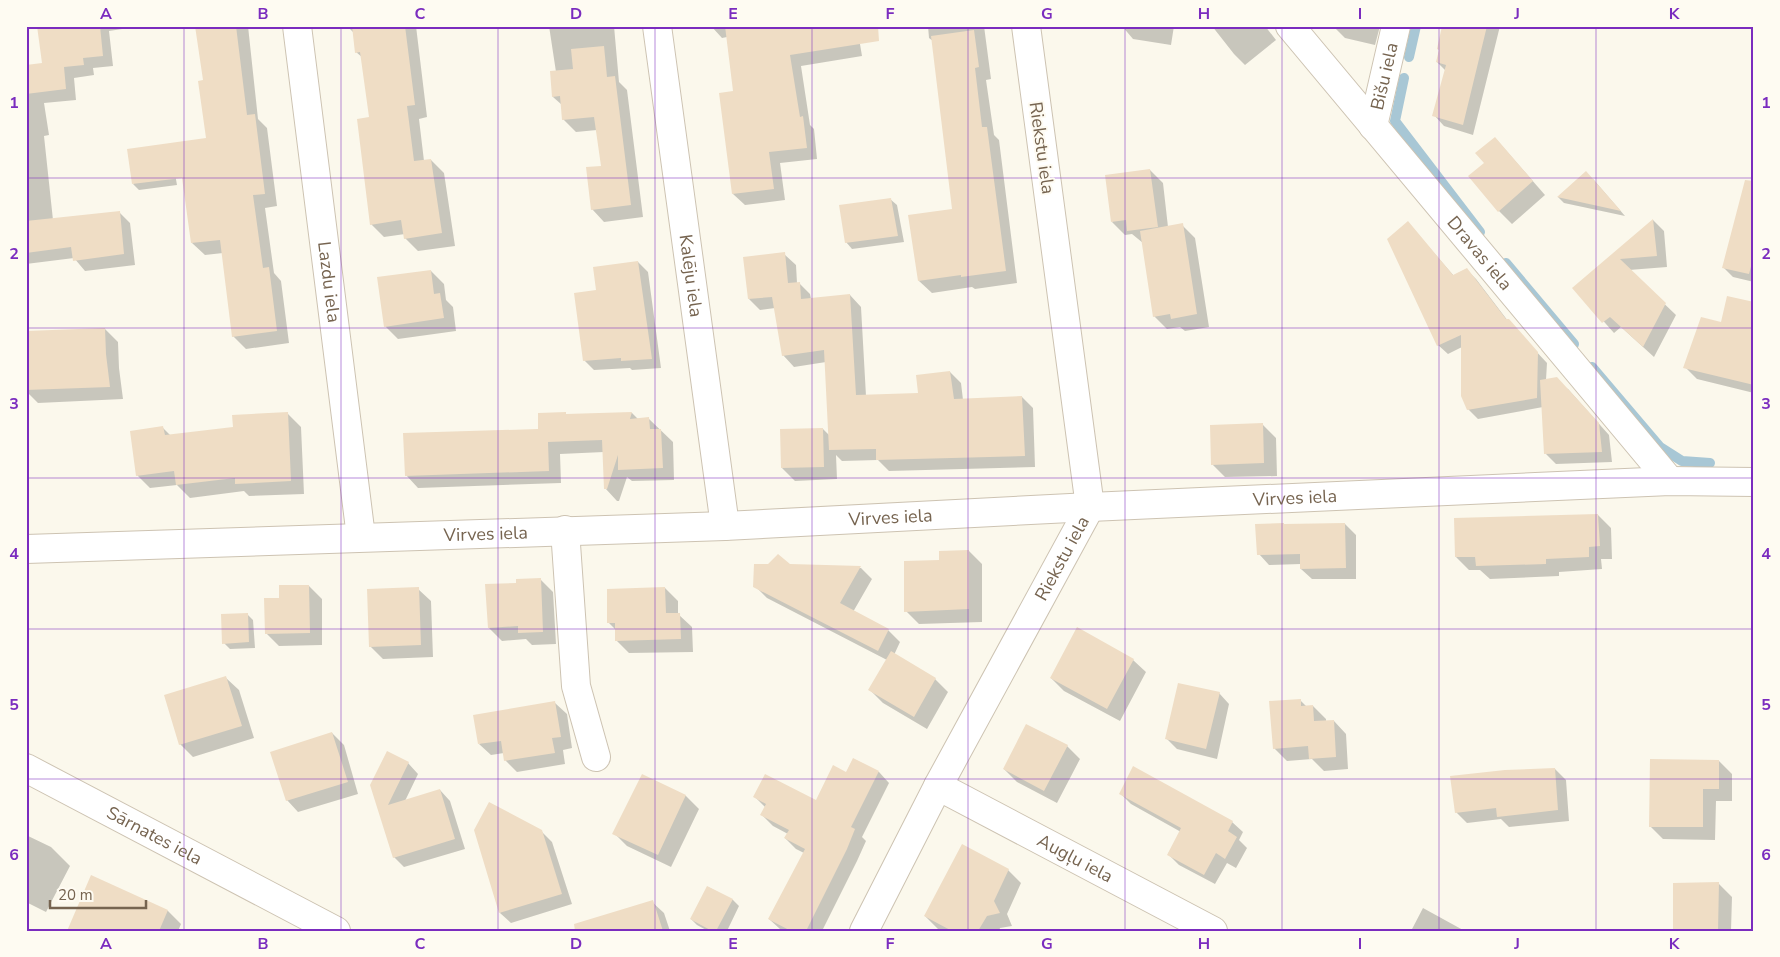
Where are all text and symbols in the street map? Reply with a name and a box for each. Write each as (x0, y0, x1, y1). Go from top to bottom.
text: A (100, 3, 112, 25)
text: B (257, 3, 269, 25)
text: C (415, 3, 426, 25)
text: D (570, 3, 582, 25)
text: E (728, 3, 738, 25)
text: F (886, 3, 895, 25)
text: G (1041, 3, 1053, 25)
text: H (1198, 3, 1210, 25)
text: I (1358, 3, 1362, 25)
text: J (1513, 3, 1520, 25)
text: K (1669, 3, 1681, 25)
street label: Bišu iela (1365, 40, 1404, 112)
text: 1 (9, 92, 19, 114)
text: 1 (1761, 92, 1771, 114)
street label: Riekstu iela (1024, 100, 1060, 196)
street label: Dravas iela (1442, 211, 1518, 295)
street label: Kalēju iela (673, 233, 708, 319)
street label: Lazdu iela (312, 240, 346, 324)
text: 2 (9, 243, 19, 265)
text: 2 (1761, 243, 1771, 265)
text: 3 (9, 393, 19, 415)
text: 3 (1761, 393, 1771, 415)
street label: Virves iela (1251, 484, 1338, 512)
street label: Virves iela (847, 503, 933, 532)
street label: Riekstu iela (1029, 512, 1095, 605)
street label: Virves iela (442, 520, 528, 547)
text: 4 (9, 543, 19, 565)
text: 4 (1761, 543, 1771, 565)
text: 5 (9, 694, 19, 716)
text: 5 (1761, 694, 1771, 716)
street label: Sārnates iela (102, 801, 206, 870)
street label: Augļu iela (1033, 828, 1117, 888)
text: 6 (9, 844, 19, 866)
text: 6 (1761, 844, 1771, 866)
scale bar (50, 877, 146, 909)
text: 20 m (58, 885, 93, 905)
text: A (100, 933, 112, 955)
text: B (257, 933, 269, 955)
text: C (415, 933, 426, 955)
text: D (570, 933, 582, 955)
text: E (728, 933, 738, 955)
text: F (886, 933, 895, 955)
text: G (1041, 933, 1053, 955)
text: H (1198, 933, 1210, 955)
text: I (1358, 933, 1362, 955)
text: J (1513, 933, 1520, 955)
text: K (1669, 933, 1681, 955)

